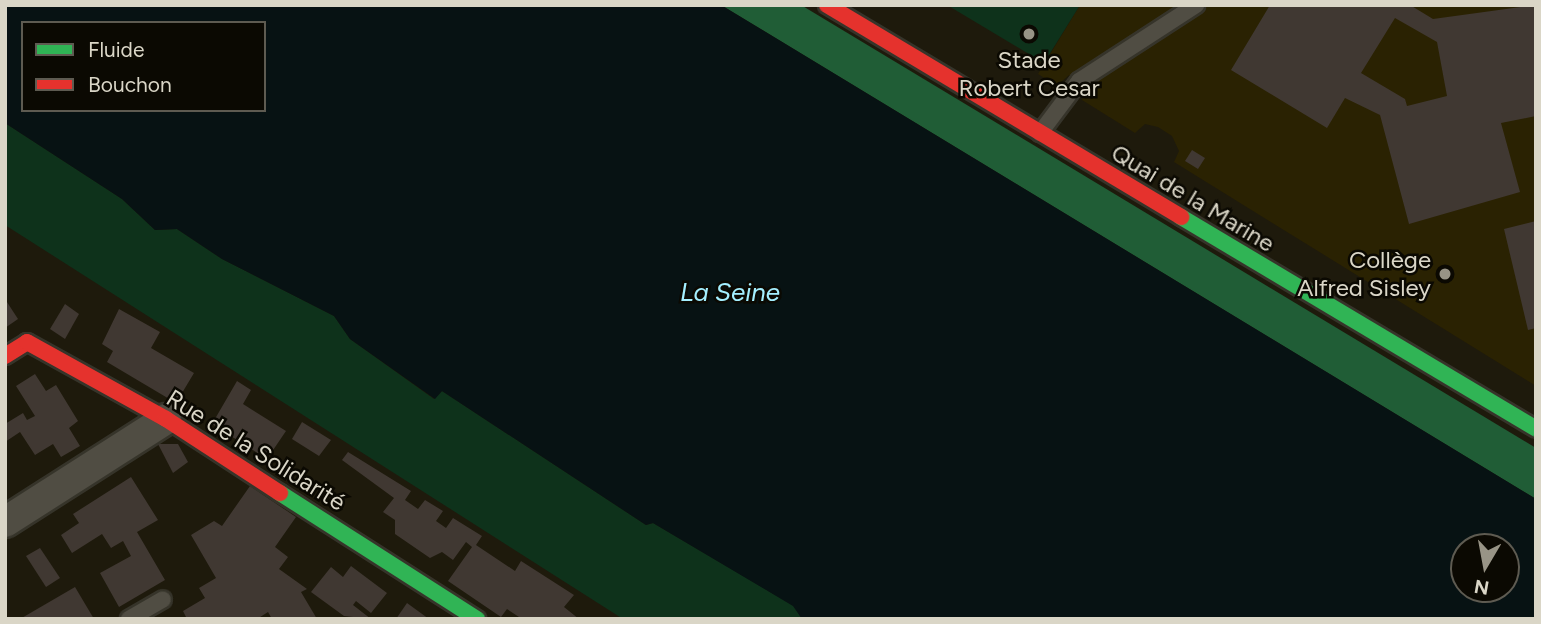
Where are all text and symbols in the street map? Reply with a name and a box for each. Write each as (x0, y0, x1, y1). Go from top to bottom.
legend (21, 21, 266, 112)
marker: Stade Robert Cesar (1021, 26, 1037, 42)
text: Fluide (88, 37, 144, 62)
place label: Stade Robert Cesar (958, 46, 1100, 102)
text: Bouchon (88, 72, 172, 97)
street label: Quai de la Marine (1106, 138, 1280, 258)
place label: Collège Alfred Sisley (1297, 246, 1431, 302)
marker: Collège Alfred Sisley (1437, 266, 1453, 282)
water label: La Seine (680, 277, 780, 309)
street label: Rue de la Solidarité (161, 383, 351, 517)
north arrow (1450, 533, 1520, 603)
text: N (1472, 575, 1491, 600)

